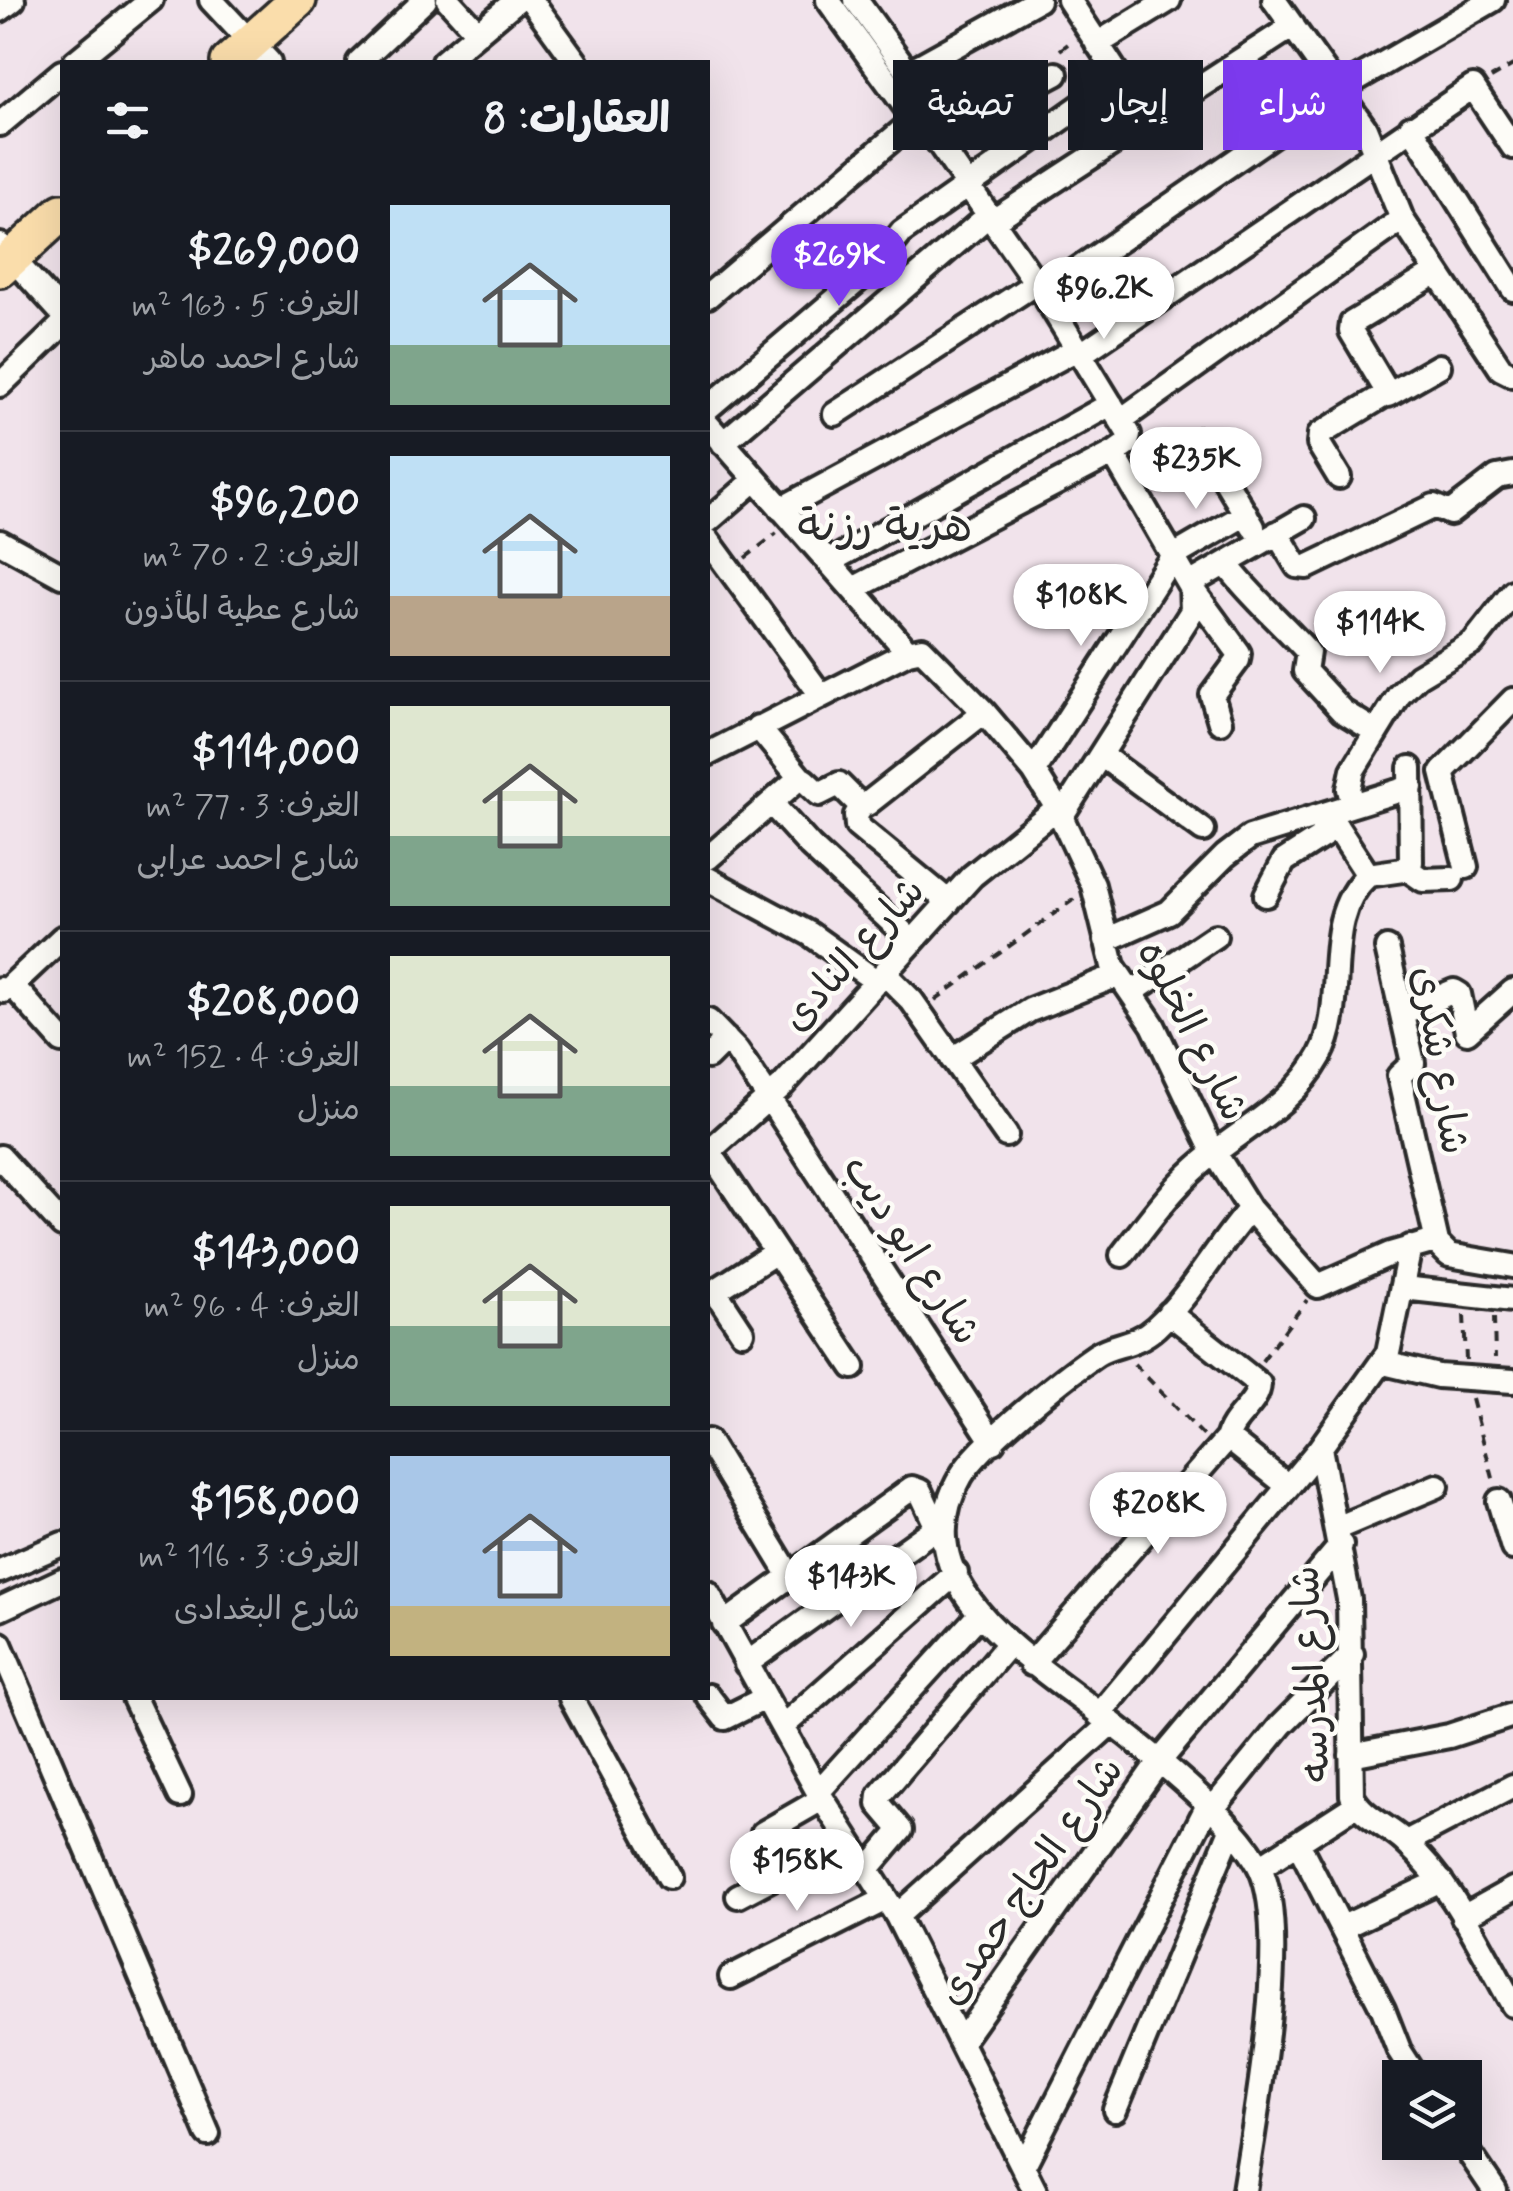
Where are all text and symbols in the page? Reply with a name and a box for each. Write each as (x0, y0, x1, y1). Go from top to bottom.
chip: تصفية (893, 60, 1048, 150)
chip: إيجار (1068, 60, 1203, 150)
chip: شراء (1223, 60, 1362, 150)
icon: filters (100, 93, 155, 148)
text: العقارات: 8 (483, 93, 670, 148)
pin: $269K (769, 224, 909, 309)
text: $269,000 (188, 225, 360, 280)
text: $269K (793, 235, 885, 277)
icon: home (470, 245, 590, 365)
pin: $96.2K (1023, 257, 1185, 342)
text: $96.2K (1055, 268, 1153, 310)
text: الغرف: 5 · 163 m² (132, 285, 360, 327)
text: شارع احمد ماهر (145, 338, 360, 380)
pin: $235K (1126, 427, 1266, 512)
text: $235K (1152, 438, 1240, 480)
text: $96,200 (210, 476, 360, 531)
icon: home (470, 496, 590, 616)
district label: هرية رزنة (798, 498, 972, 557)
text: الغرف: 2 · 70 m² (143, 536, 360, 578)
pin: $108K (1011, 564, 1151, 649)
text: $108K (1035, 575, 1127, 617)
text: شارع عطية المأذون (124, 589, 360, 631)
pin: $114K (1310, 591, 1450, 676)
text: $114K (1336, 602, 1424, 644)
text: $114,000 (192, 726, 360, 781)
icon: home (470, 746, 590, 866)
text: الغرف: 3 · 77 m² (146, 786, 360, 828)
text: شارع احمد عرابى (136, 839, 360, 881)
street label: شارع النادى (771, 867, 937, 1043)
street label: شارع الخلوه (1124, 932, 1259, 1130)
street label: شارع شكرى (1399, 963, 1480, 1158)
text: $208,000 (186, 976, 360, 1031)
icon: home (470, 996, 590, 1116)
text: الغرف: 4 · 152 m² (127, 1036, 360, 1078)
text: منزل (297, 1089, 360, 1131)
street label: شارع ابو ديب (830, 1146, 991, 1356)
text: $143,000 (192, 1226, 360, 1281)
icon: home (470, 1246, 590, 1366)
text: الغرف: 4 · 96 m² (144, 1286, 360, 1328)
text: منزل (297, 1339, 360, 1381)
pin: $208K (1088, 1472, 1228, 1557)
text: $158,000 (190, 1476, 360, 1531)
text: $208K (1112, 1483, 1204, 1525)
icon: home (470, 1496, 590, 1616)
text: الغرف: 3 · 116 m² (139, 1536, 360, 1578)
pin: $143K (781, 1545, 921, 1630)
text: $143K (807, 1556, 895, 1598)
street label: شارع المدرسه (1280, 1564, 1344, 1783)
text: شارع البغدادى (174, 1589, 360, 1631)
street label: شارع الحاج حمدى (926, 1747, 1137, 2016)
pin: $158K (727, 1829, 867, 1914)
text: $158K (752, 1840, 842, 1882)
map controls (1382, 2060, 1482, 2160)
button: layers (1382, 2060, 1482, 2160)

